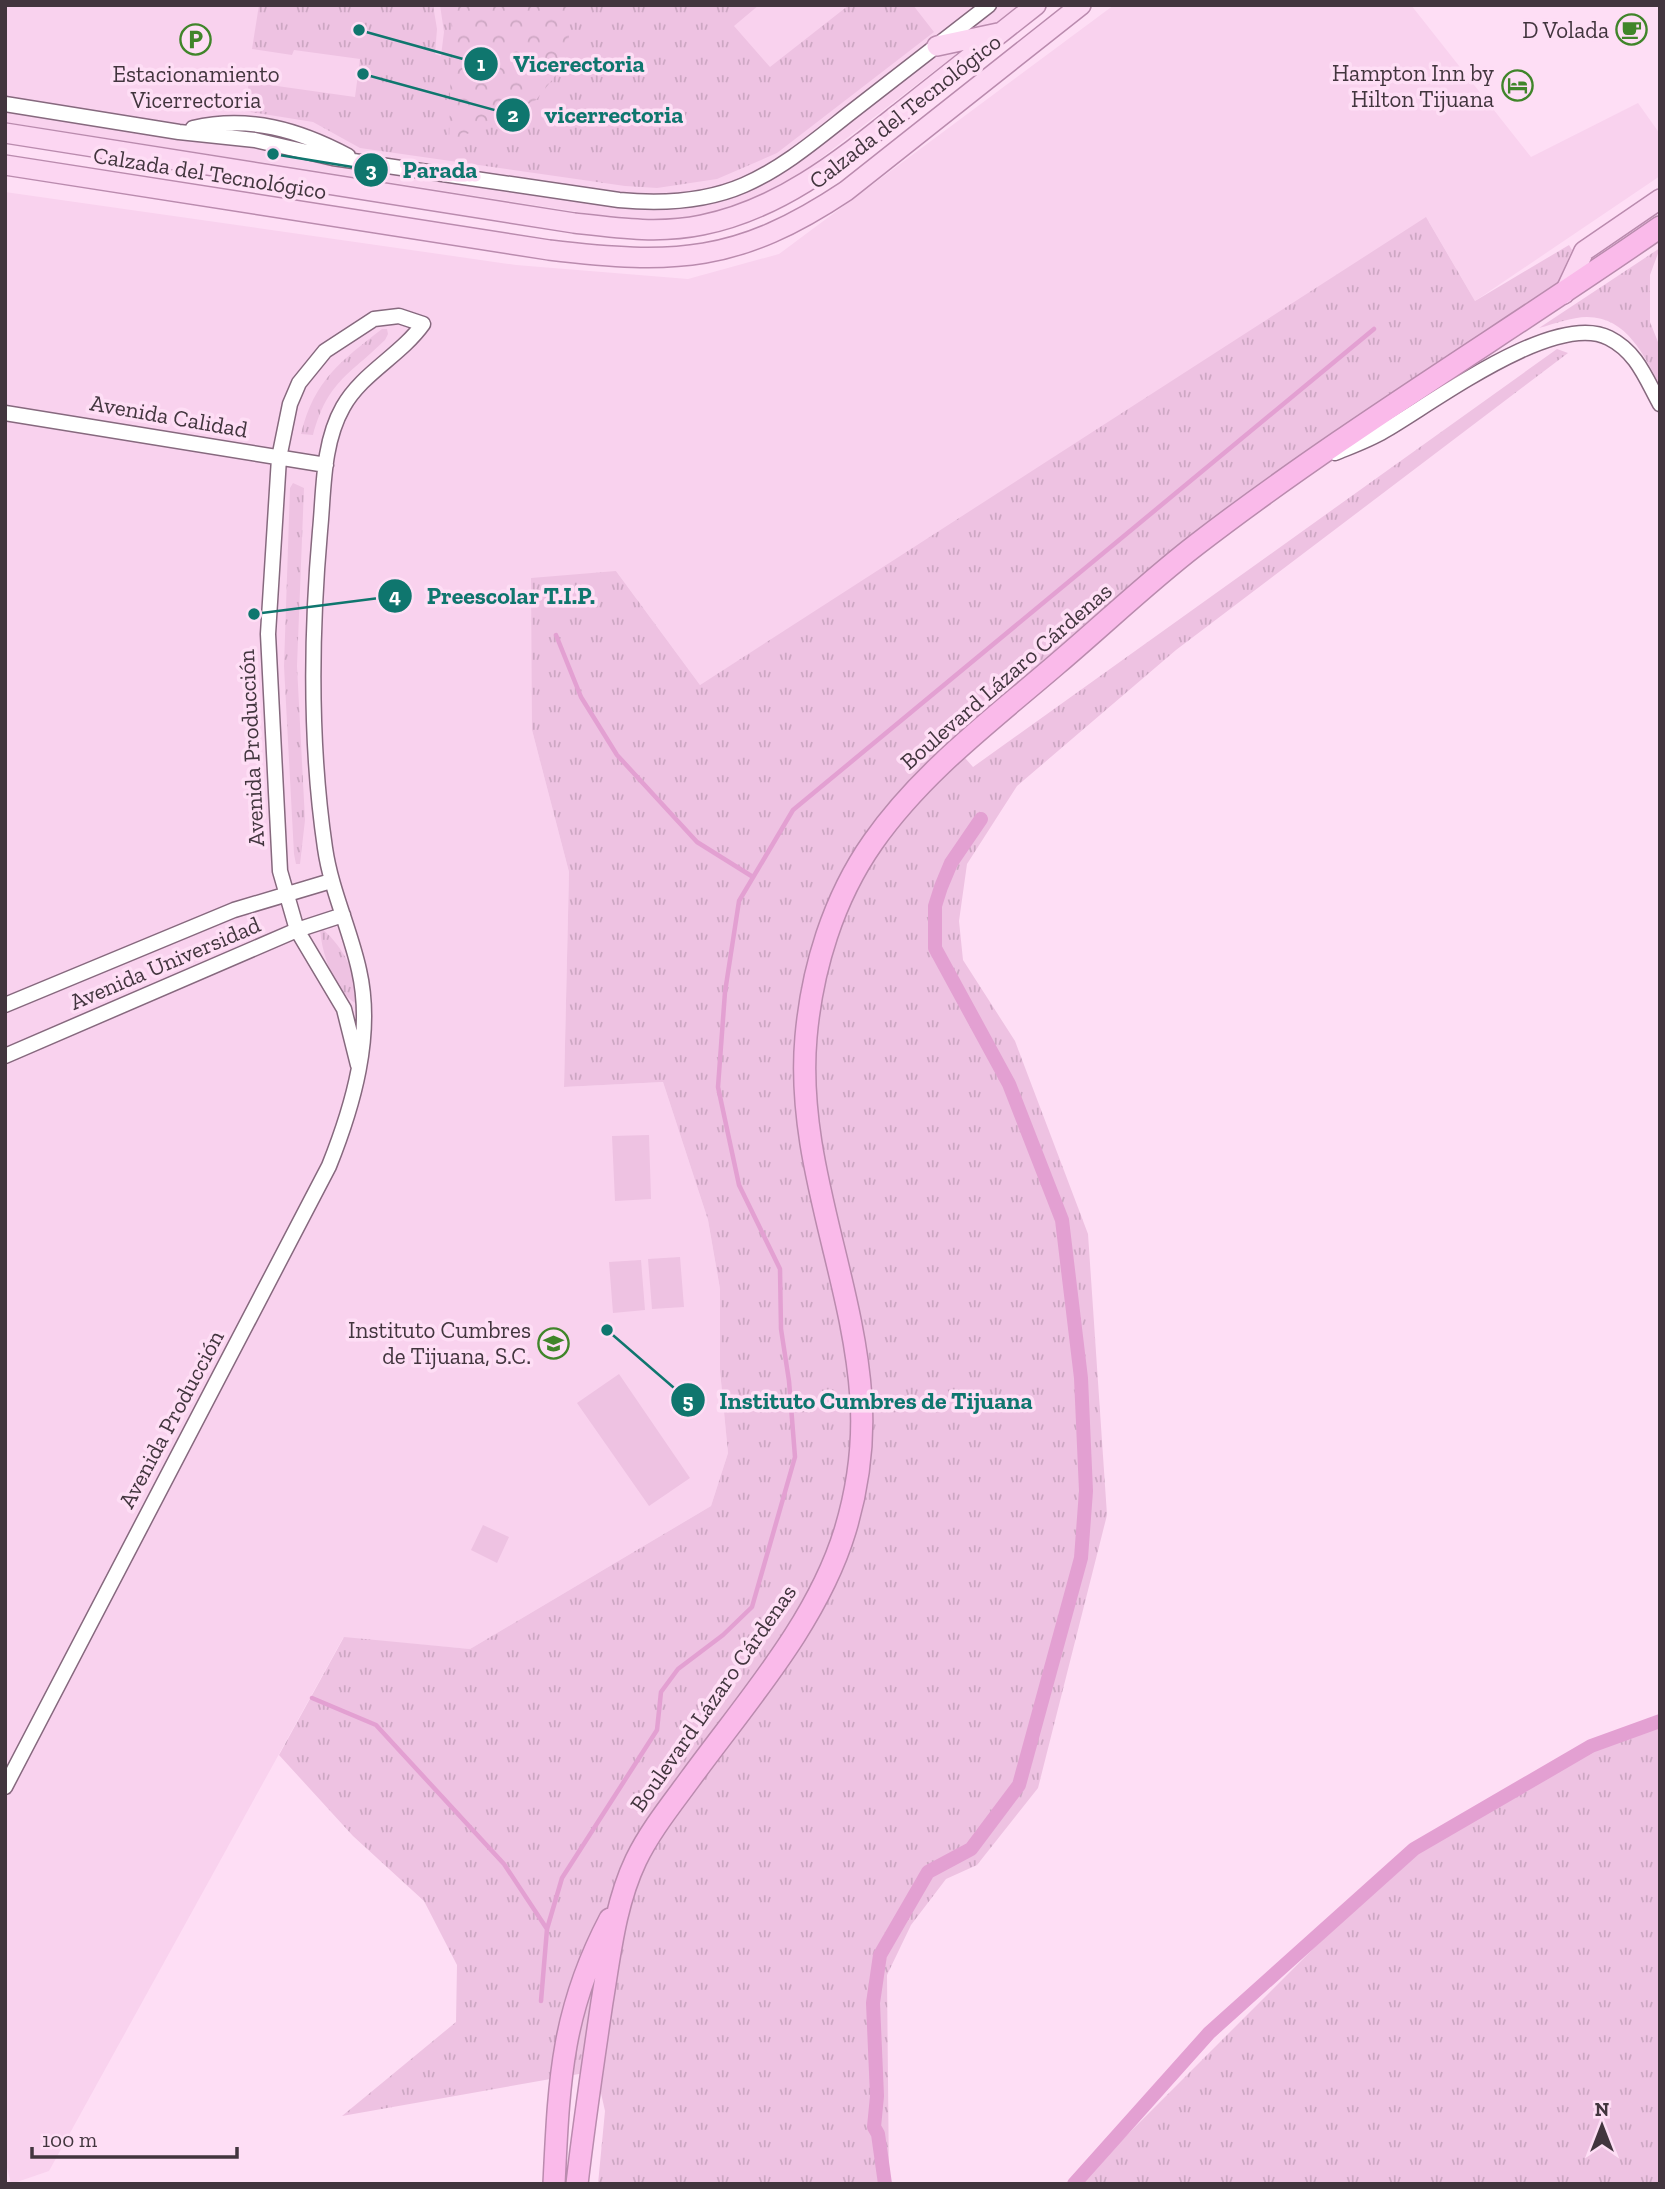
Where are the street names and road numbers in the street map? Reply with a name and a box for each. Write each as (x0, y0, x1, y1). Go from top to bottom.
street label: Calzada del Tecnológico (803, 27, 1007, 195)
street label: Calzada del Tecnológico (91, 141, 329, 205)
street label: Avenida Calidad (88, 388, 250, 444)
street label: Boulevard Lázaro Cárdenas (895, 577, 1117, 775)
street label: Avenida Producción (232, 649, 270, 847)
street label: Avenida Universidad (65, 910, 265, 1016)
street label: Avenida Producción (112, 1325, 230, 1513)
street label: Boulevard Lázaro Cárdenas (624, 1579, 802, 1817)

